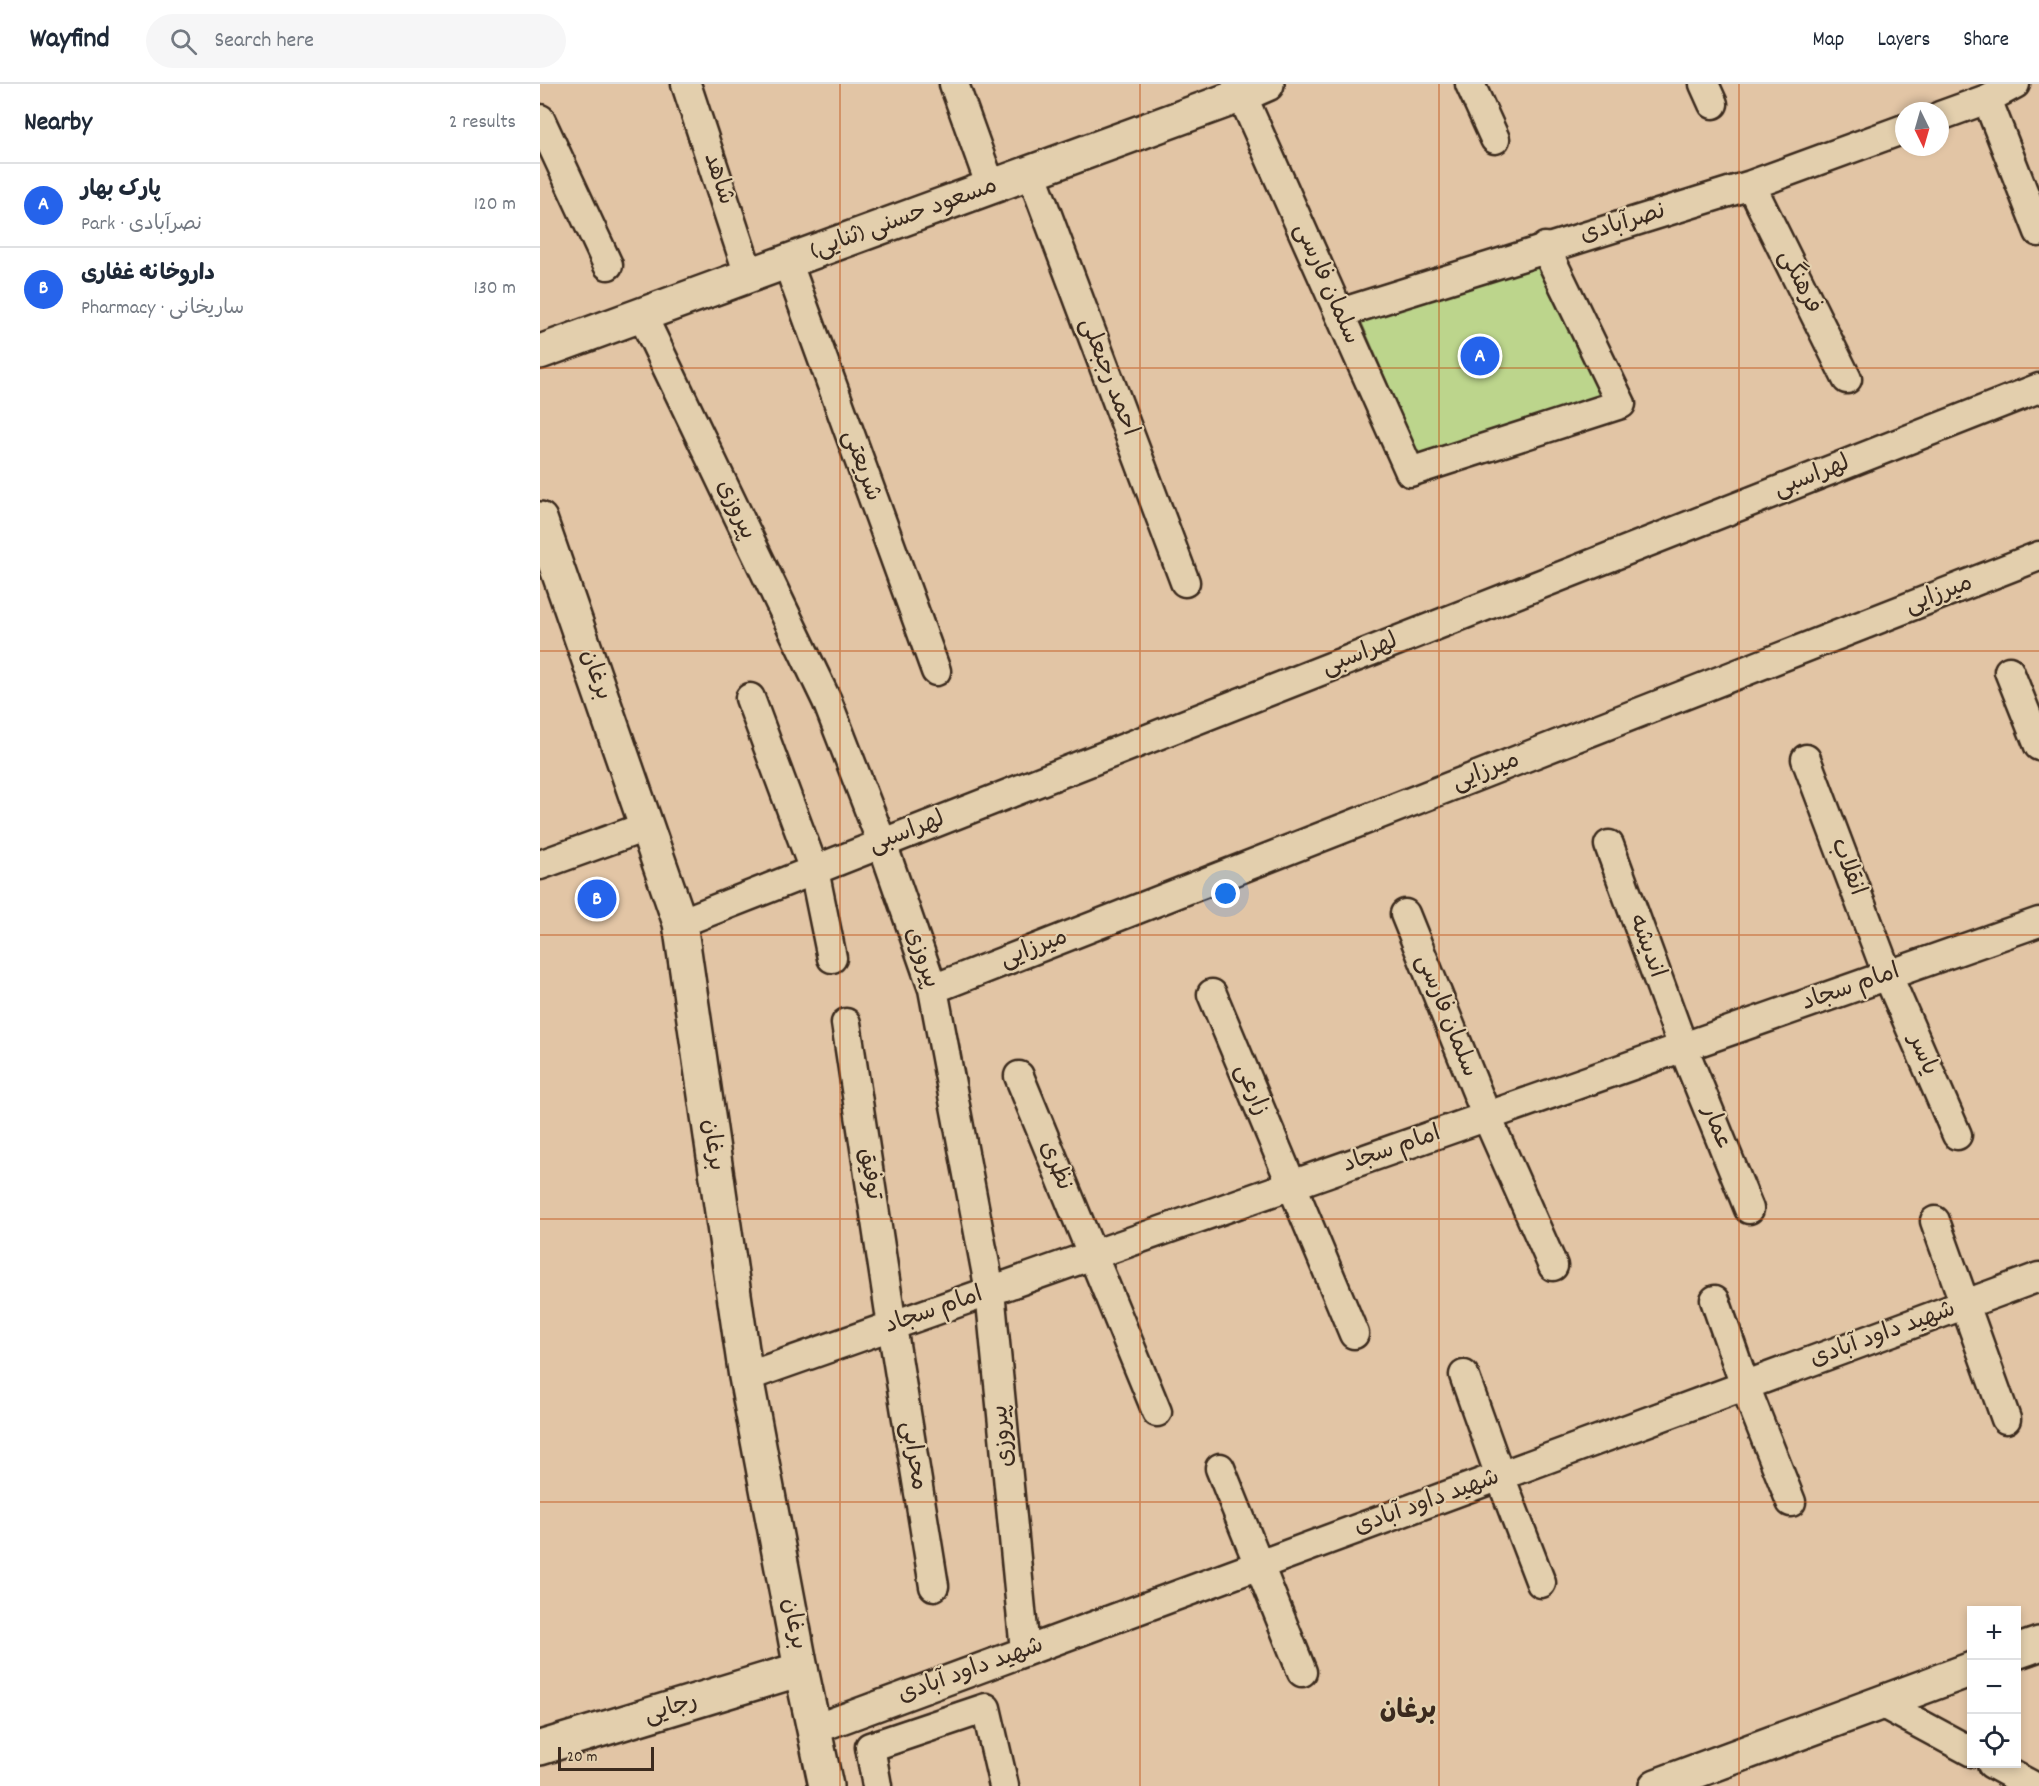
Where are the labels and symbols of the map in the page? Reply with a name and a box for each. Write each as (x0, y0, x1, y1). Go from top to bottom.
north arrow (1895, 102, 1949, 156)
street label: شاهد (694, 149, 742, 209)
street label: مسعود حسنی (ثنایی) (806, 169, 1002, 269)
street label: نصرآبادی (1576, 195, 1670, 253)
street label: سلمان فارسی (1284, 218, 1368, 350)
street label: فرهنگی (1769, 244, 1829, 320)
street label: احمد رجبعلی (1070, 313, 1146, 441)
pin: A (1460, 334, 1500, 378)
street label: شریعتی (832, 426, 890, 506)
street label: لهراسبی (1769, 447, 1855, 507)
street label: پیروزی (706, 474, 764, 546)
street label: میرزایی (1900, 567, 1978, 623)
street label: لهراسبی (1317, 625, 1403, 685)
street label: برغان (570, 645, 620, 705)
street label: میرزایی (1447, 744, 1525, 800)
street label: لهراسبی (864, 803, 950, 863)
street label: انقلاب (1821, 833, 1873, 901)
pin: B (578, 876, 616, 922)
your location (1211, 879, 1240, 908)
street label: اندیشه (1619, 909, 1673, 983)
street label: میرزایی (995, 921, 1073, 977)
street label: پیروزی (895, 923, 947, 993)
street label: سلمان فارسی (1406, 950, 1486, 1082)
street label: امام سجاد (1797, 955, 1905, 1021)
street label: یاسر (1897, 1027, 1946, 1081)
street label: زارعی (1225, 1059, 1277, 1121)
street label: عمار (1691, 1099, 1740, 1156)
street label: برغان (692, 1117, 732, 1173)
street label: امام سجاد (1338, 1117, 1446, 1183)
street label: نظری (1030, 1136, 1080, 1196)
street label: توفیق (848, 1146, 890, 1203)
street label: امام سجاد (880, 1278, 988, 1344)
street label: شهید داود آبادی (1805, 1293, 1961, 1377)
street label: پیروزی (984, 1403, 1024, 1469)
street label: محرابی (891, 1419, 935, 1493)
street label: شهید داود آبادی (1349, 1461, 1505, 1545)
street label: برغان (771, 1595, 815, 1653)
street label: شهید داود آبادی (893, 1629, 1049, 1713)
street label: رجایی (640, 1685, 702, 1733)
district label: برغان (1380, 1693, 1436, 1730)
scale bar (558, 1744, 654, 1772)

